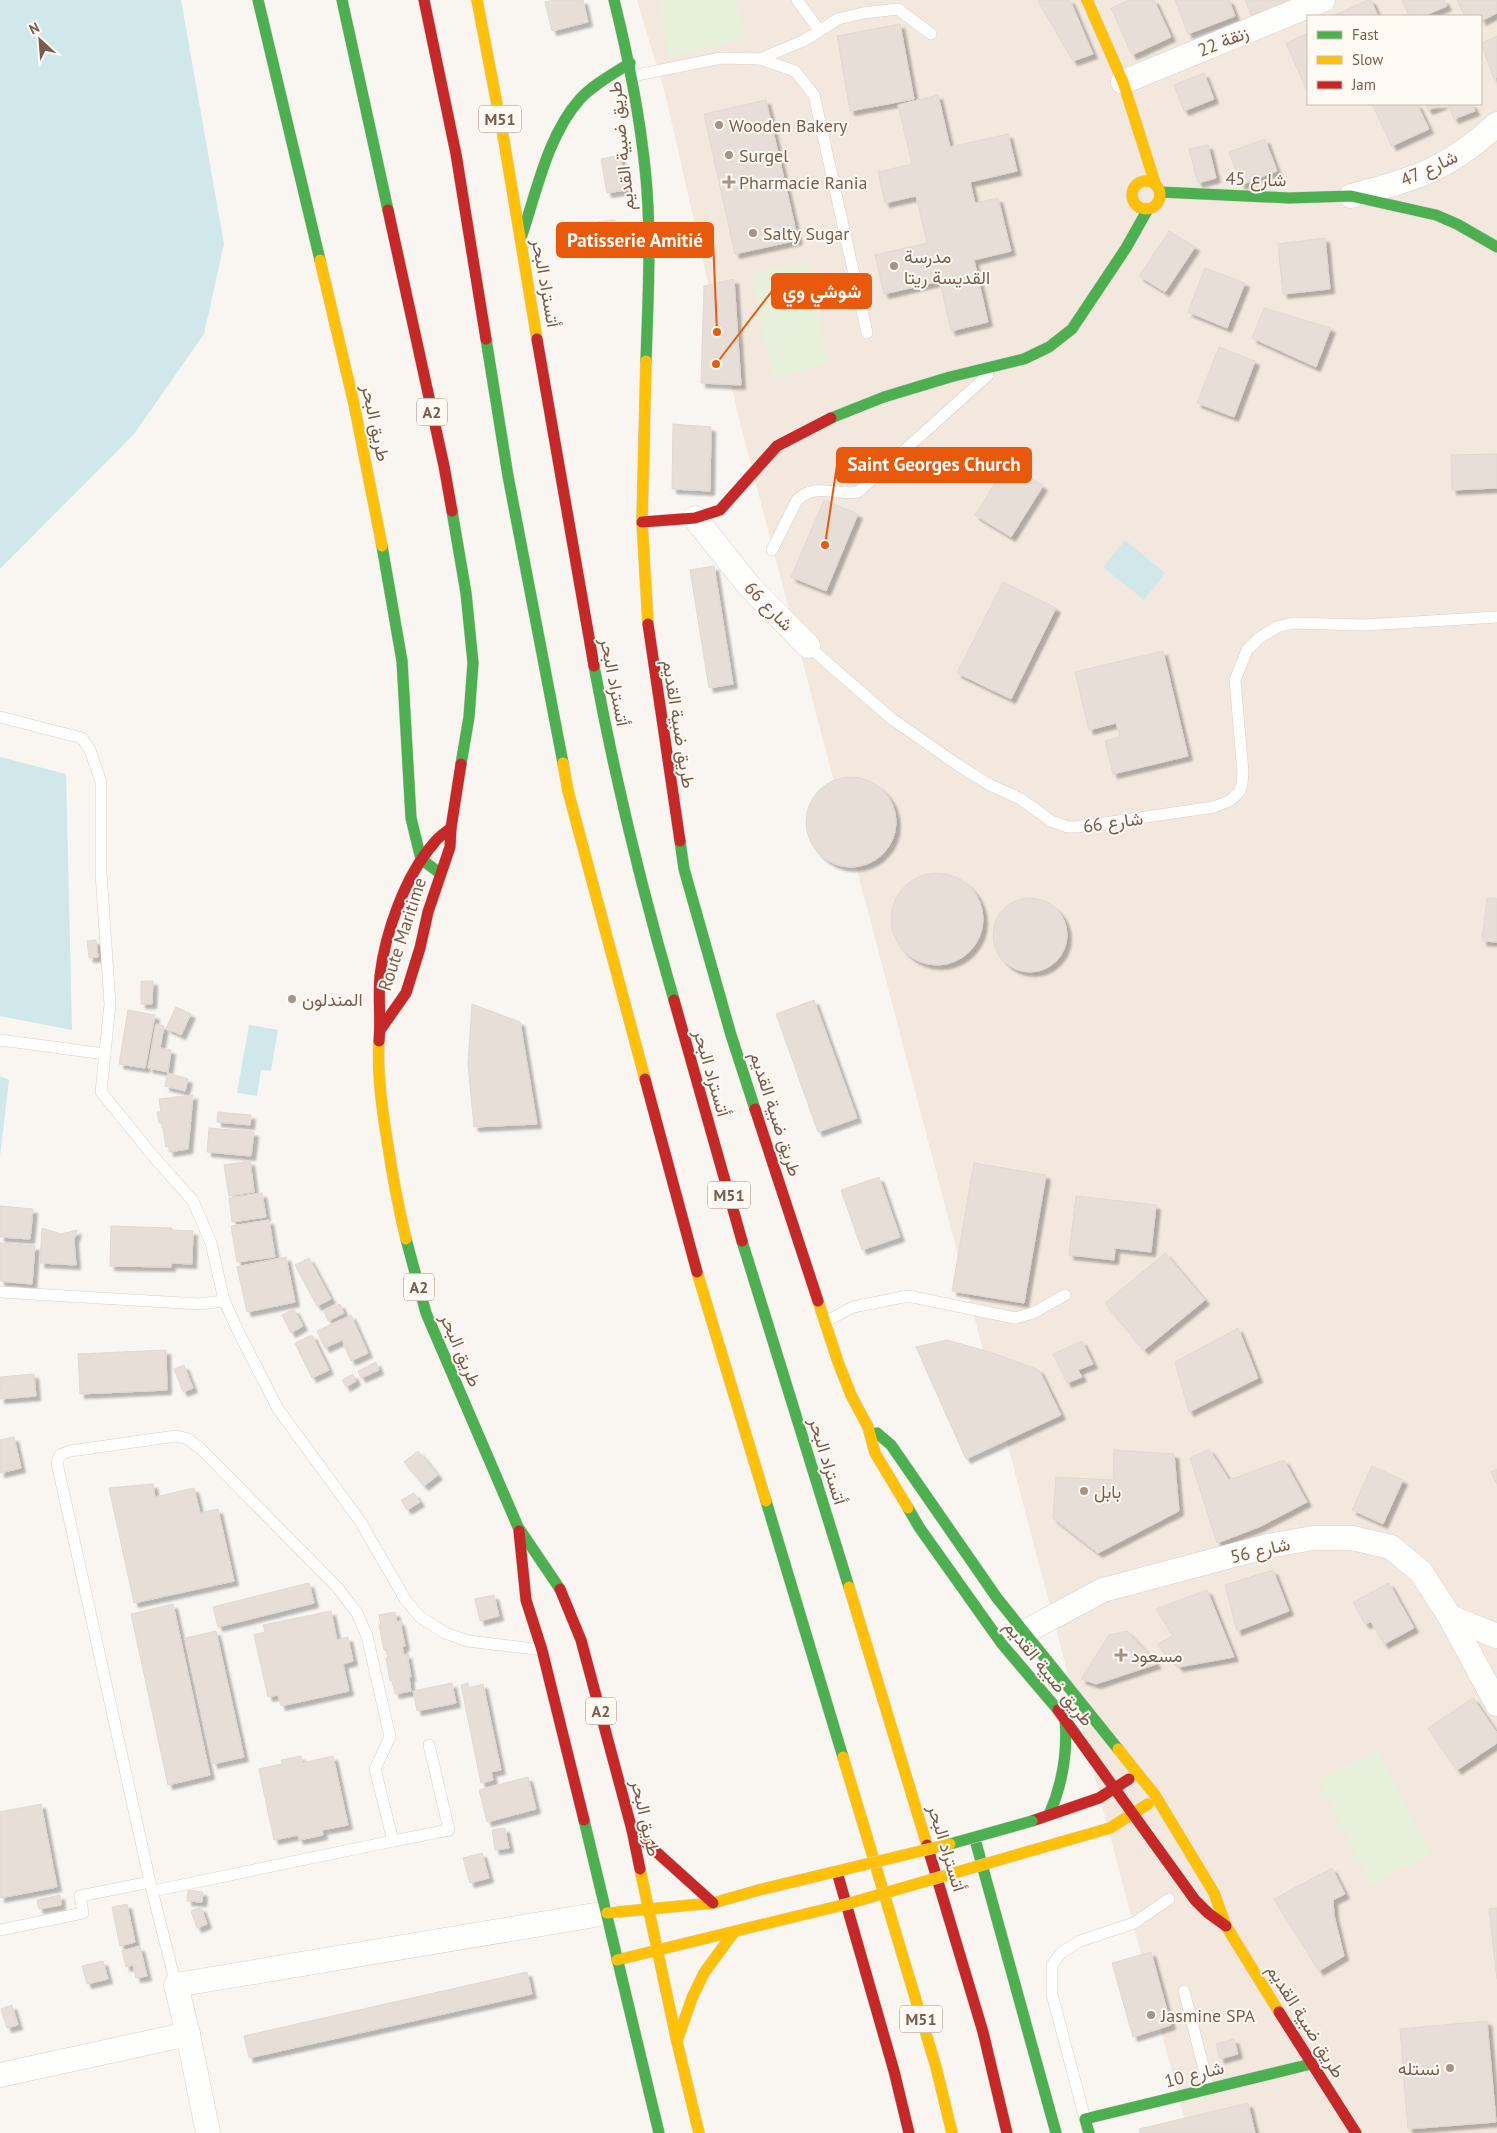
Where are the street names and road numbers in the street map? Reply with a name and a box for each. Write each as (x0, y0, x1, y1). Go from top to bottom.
street label: زنقة 22 (1194, 20, 1252, 62)
street label: طريق ضبية القديم (603, 80, 640, 212)
road number: M51 (479, 106, 521, 132)
street label: شارع 47 (1397, 145, 1462, 192)
street label: شارع 45 (1225, 166, 1287, 193)
street label: أتستراد البحر (527, 236, 565, 329)
street label: طريق البحر (356, 382, 395, 463)
road number: A2 (417, 398, 447, 426)
street label: شارع 66 (739, 576, 798, 636)
street label: أتستراد البحر (595, 635, 635, 728)
street label: طريق ضبية القديم (656, 658, 701, 790)
street label: شارع 66 (1081, 806, 1145, 839)
street label: Route Maritime (373, 874, 431, 994)
street label: أتستراد البحر (688, 1026, 735, 1119)
street label: طريق ضبية القديم (744, 1049, 807, 1180)
road number: M51 (708, 1182, 750, 1208)
road number: A2 (404, 1274, 434, 1300)
street label: طريق البحر (435, 1309, 487, 1390)
street label: أتستراد البحر (804, 1414, 852, 1507)
street label: شارع 56 (1228, 1532, 1292, 1569)
street label: طريق ضبية القديم (998, 1615, 1099, 1731)
road number: A2 (586, 1698, 616, 1724)
street label: طريق البحر (626, 1777, 666, 1858)
street label: أتستراد البحر (923, 1801, 971, 1894)
street label: طريق ضبية القديم (1261, 1960, 1350, 2083)
road number: M51 (900, 2006, 942, 2032)
street label: شارع 10 (1162, 2056, 1226, 2093)

